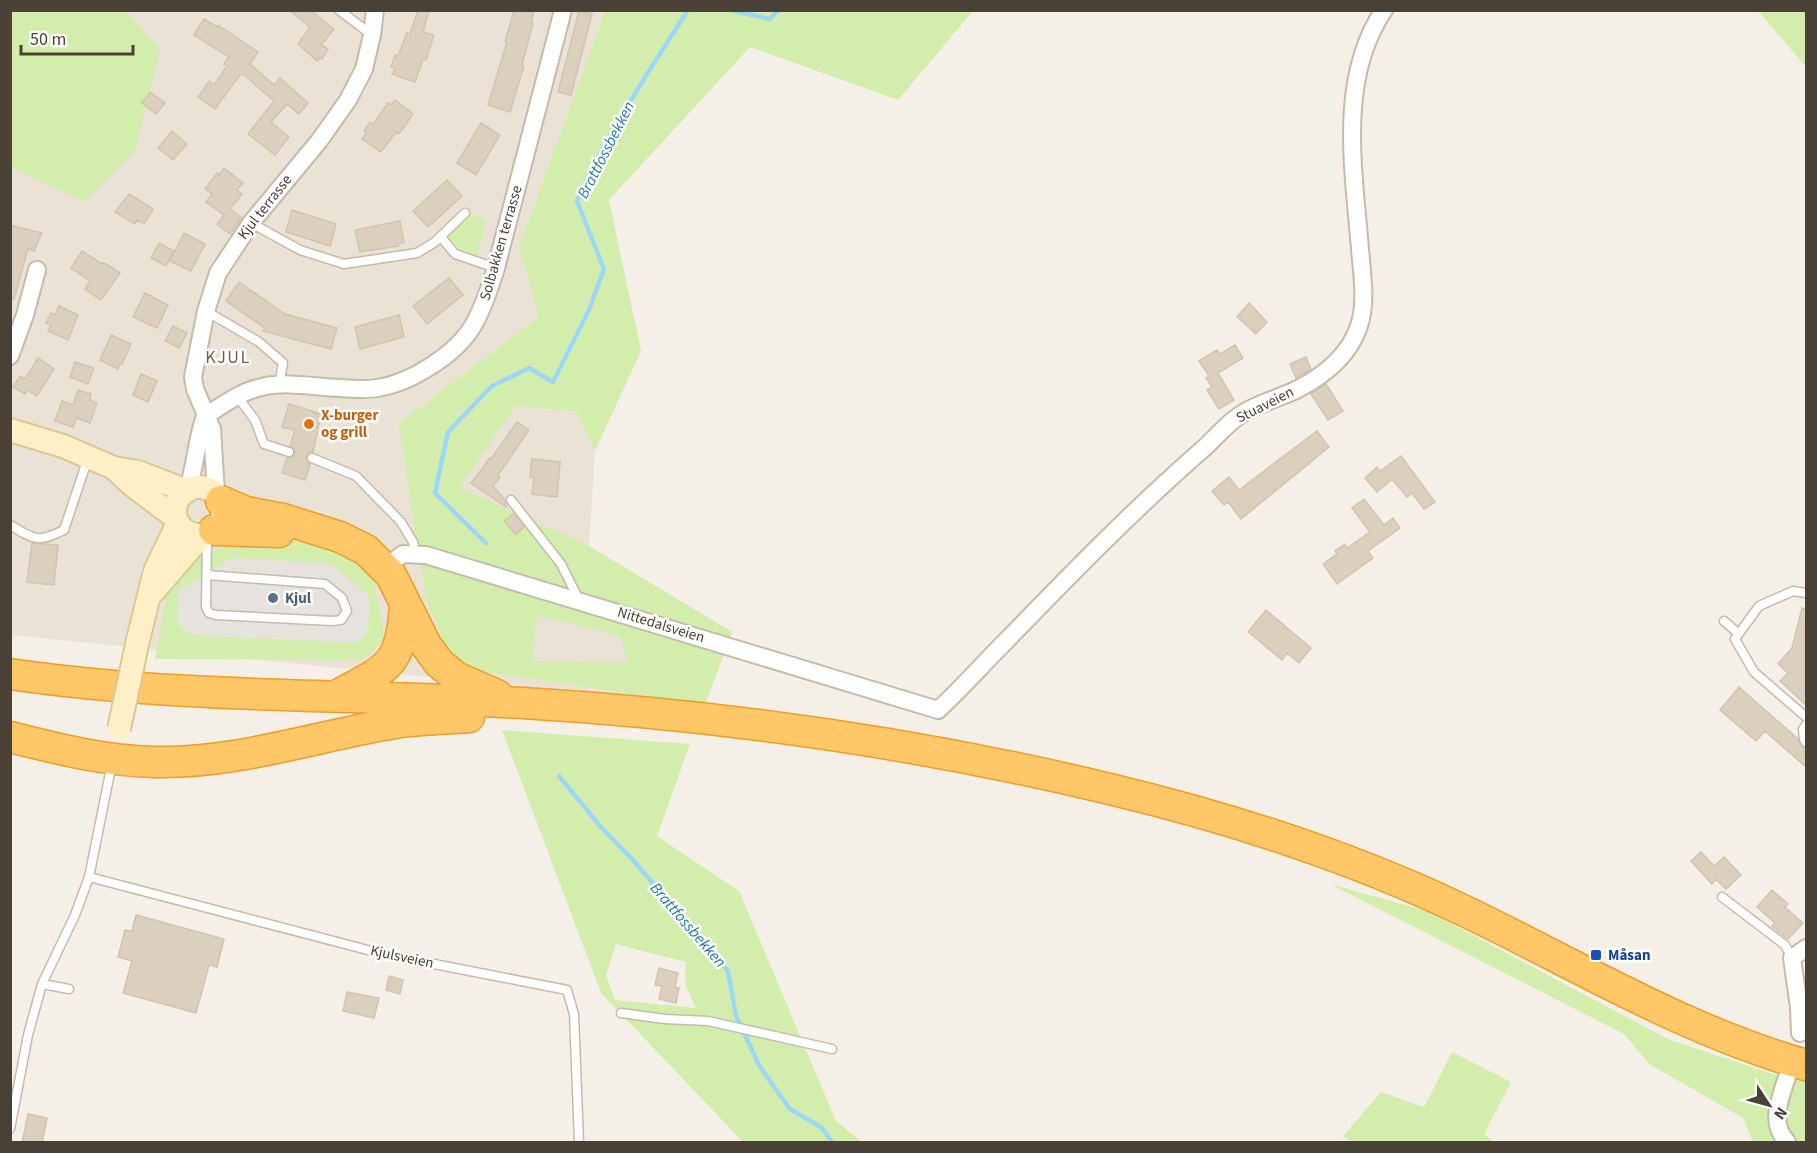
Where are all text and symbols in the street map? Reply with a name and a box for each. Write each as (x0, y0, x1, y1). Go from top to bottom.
scale bar (21, 18, 134, 56)
text: 50 m (30, 27, 66, 52)
water label: Brattfossbekken (572, 98, 640, 202)
street label: Kjul terrasse (233, 170, 297, 244)
street label: Solbakken terrasse (475, 183, 527, 303)
district label: KJUL (205, 345, 251, 370)
street label: Stuaveien (1233, 382, 1297, 428)
place label: X-burger og grill (321, 405, 378, 443)
marker: X-burger og grill (302, 417, 316, 431)
place label: Kjul (285, 588, 312, 609)
marker: Kjul (266, 591, 280, 605)
street label: Nittedalsveien (615, 602, 707, 648)
water label: Brattfossbekken (645, 878, 731, 972)
street label: Kjulsveien (368, 940, 436, 974)
place label: Måsan (1608, 945, 1650, 966)
marker: Måsan (1589, 948, 1603, 962)
north arrow (1739, 1075, 1799, 1135)
text: N (1768, 1102, 1792, 1124)

